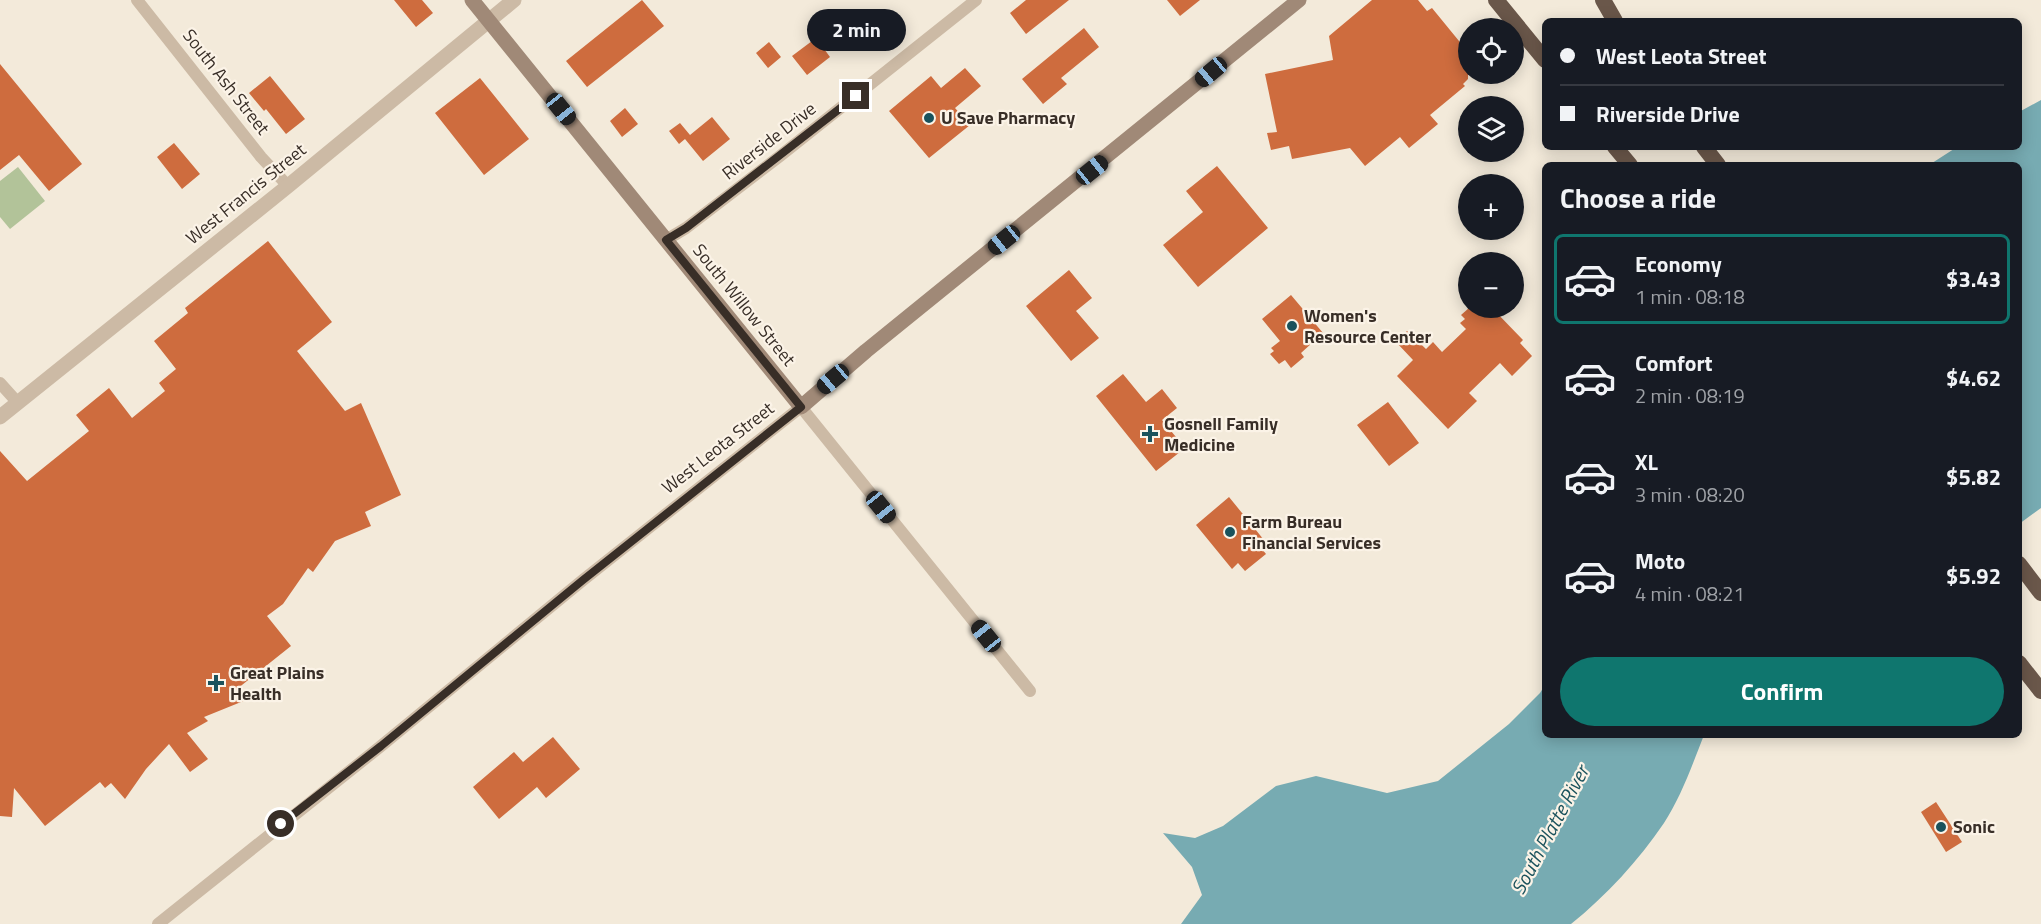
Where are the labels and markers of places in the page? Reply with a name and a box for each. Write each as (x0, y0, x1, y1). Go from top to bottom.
place label: U Save Pharmacy (941, 104, 1075, 131)
marker: U Save Pharmacy (922, 111, 936, 125)
place label: Women's Resource Center (1304, 302, 1432, 350)
marker: Women's Resource Center (1285, 319, 1299, 333)
place label: Gosnell Family Medicine (1164, 410, 1278, 458)
marker: Gosnell Family Medicine (1141, 425, 1159, 443)
place label: Farm Bureau Financial Services (1242, 508, 1381, 556)
marker: Farm Bureau Financial Services (1223, 525, 1237, 539)
place label: Great Plains Health (230, 659, 324, 707)
marker: Great Plains Health (207, 674, 225, 692)
place label: Sonic (1953, 813, 1995, 840)
marker: Sonic (1934, 820, 1948, 834)

